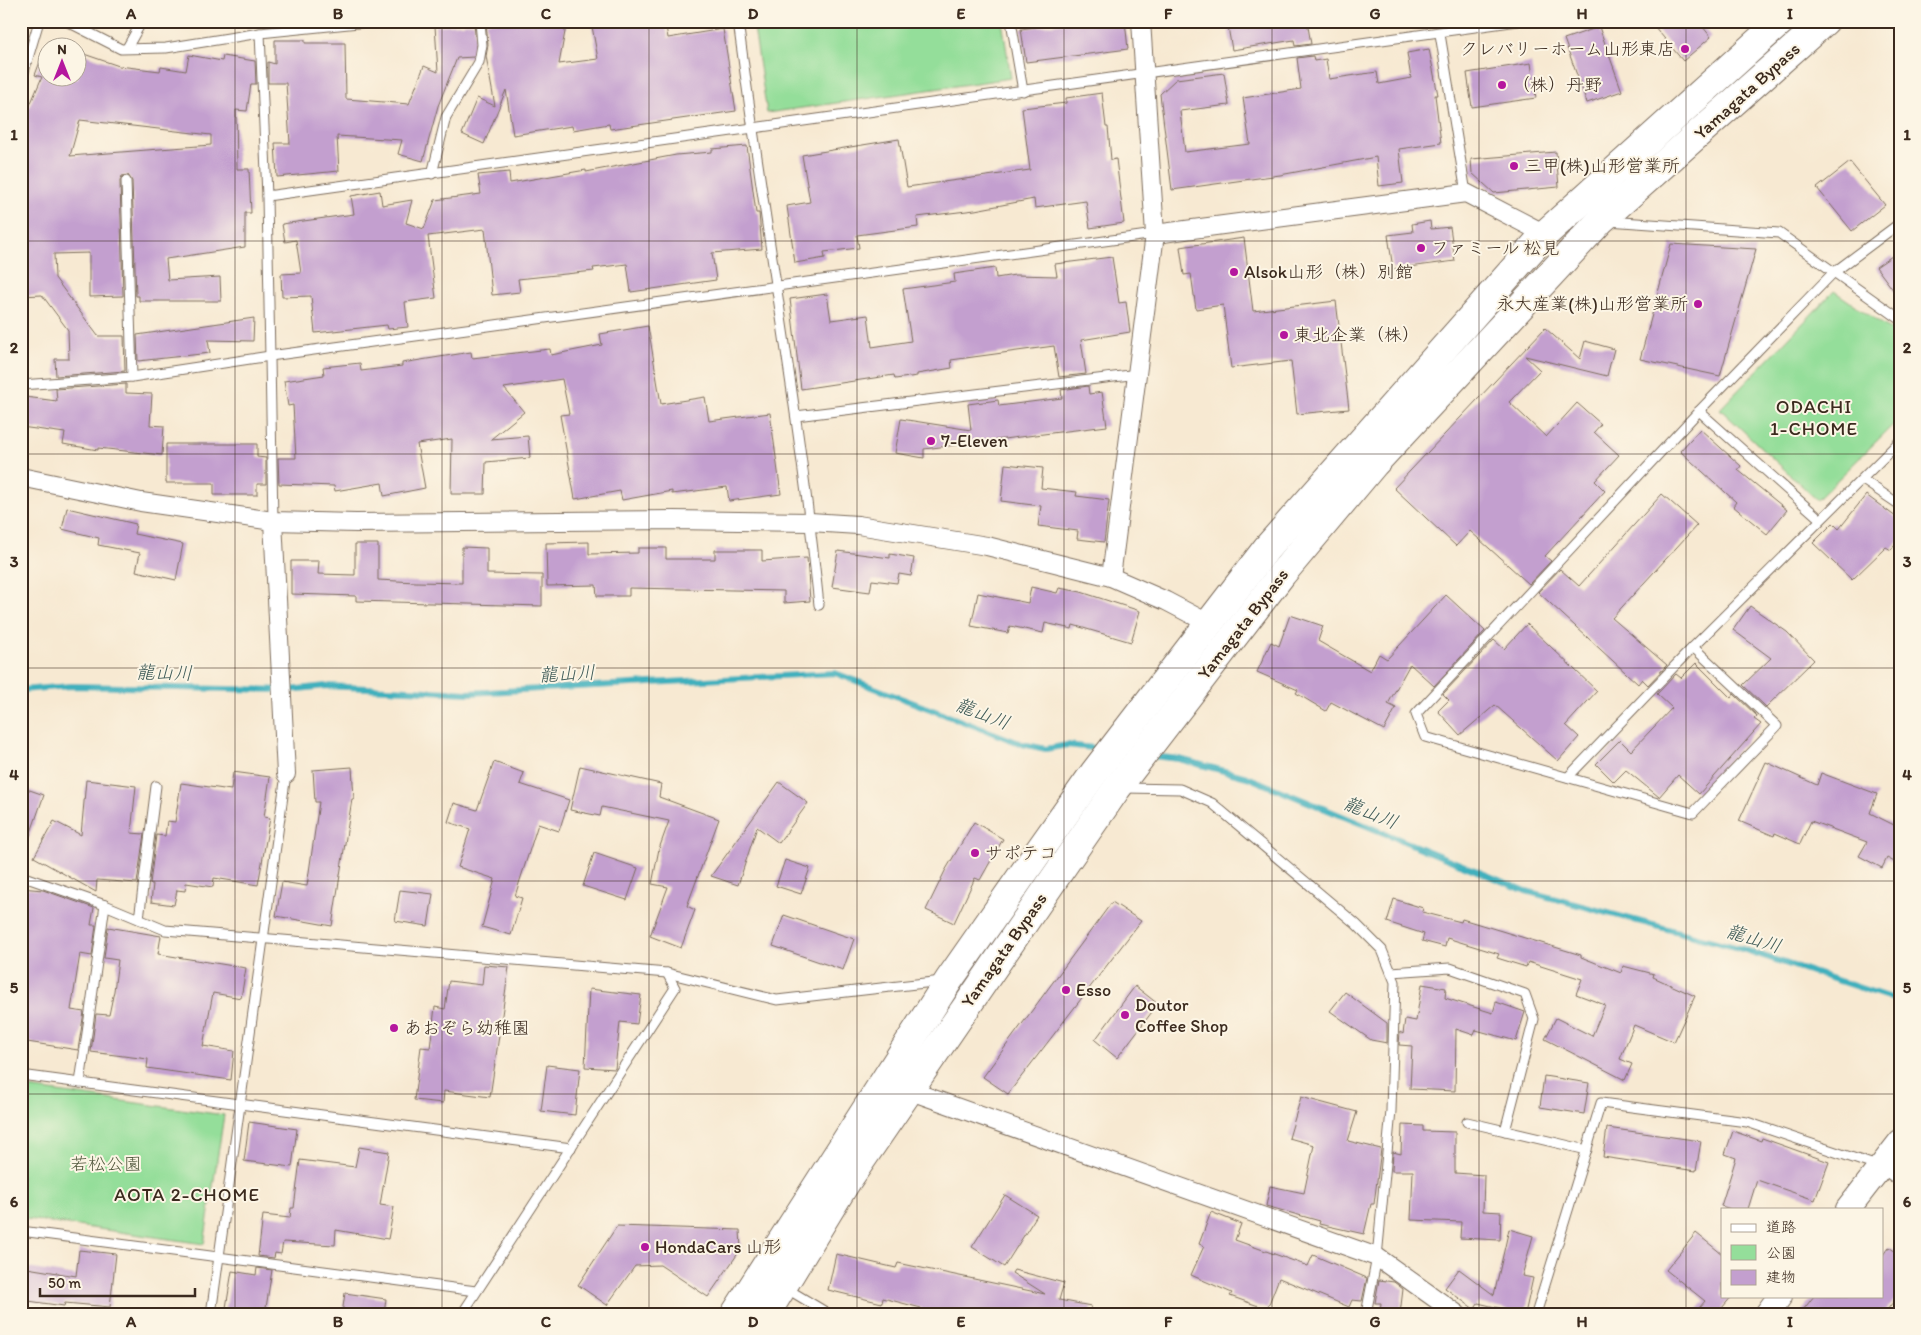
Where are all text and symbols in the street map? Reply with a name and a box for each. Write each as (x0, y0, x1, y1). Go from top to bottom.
text: A (125, 4, 137, 23)
text: B (333, 4, 344, 23)
text: C (541, 4, 552, 23)
text: D (748, 4, 759, 23)
text: E (957, 4, 966, 23)
text: F (1164, 4, 1173, 23)
text: G (1369, 4, 1381, 23)
text: H (1576, 4, 1588, 23)
text: I (1787, 4, 1793, 23)
north arrow (38, 38, 88, 88)
place label: クレバリーホーム山形東店 (1460, 38, 1675, 60)
street label: Yamagata Bypass (1690, 38, 1804, 144)
text: N (57, 41, 67, 58)
marker: クレバリーホーム山形東店 (1679, 43, 1691, 55)
place label: （株）丹野 (1512, 74, 1602, 96)
marker: （株）丹野 (1496, 79, 1508, 91)
text: 1 (10, 125, 18, 144)
text: 1 (1903, 125, 1911, 144)
place label: 三甲(株)山形営業所 (1524, 155, 1680, 177)
marker: 三甲(株)山形営業所 (1508, 160, 1520, 172)
place label: ファミール 松見 (1431, 237, 1560, 259)
marker: ファミール 松見 (1415, 242, 1427, 254)
place label: Alsok山形（株）別館 (1244, 261, 1413, 283)
marker: Alsok山形（株）別館 (1228, 266, 1240, 278)
place label: 永大産業(株)山形営業所 (1496, 293, 1688, 315)
marker: 永大産業(株)山形営業所 (1692, 298, 1704, 310)
place label: 東北企業（株） (1294, 324, 1420, 346)
marker: 東北企業（株） (1278, 329, 1290, 341)
text: 2 (10, 338, 19, 357)
text: 2 (1903, 338, 1912, 357)
district label: ODACHI 1-CHOME (1770, 395, 1858, 440)
place label: 7-Eleven (941, 430, 1008, 452)
marker: 7-Eleven (925, 435, 937, 447)
text: 3 (10, 552, 19, 571)
text: 3 (1903, 552, 1912, 571)
street label: Yamagata Bypass (1193, 564, 1293, 684)
water label: 龍山川 (135, 661, 193, 684)
water label: 龍山川 (538, 661, 596, 686)
water label: 龍山川 (952, 693, 1014, 734)
text: 4 (9, 765, 19, 784)
text: 4 (1902, 765, 1912, 784)
water label: 龍山川 (1340, 791, 1402, 834)
place label: サポテコ (985, 842, 1057, 864)
marker: サポテコ (969, 847, 981, 859)
street label: Yamagata Bypass (956, 888, 1052, 1012)
water label: 龍山川 (1723, 919, 1784, 958)
text: 5 (10, 978, 19, 997)
text: 5 (1903, 978, 1912, 997)
place label: Esso (1076, 979, 1111, 1001)
marker: Esso (1060, 984, 1072, 996)
place label: Doutor Coffee Shop (1135, 994, 1228, 1037)
marker: Doutor Coffee Shop (1119, 1009, 1131, 1021)
place label: あおぞら幼稚園 (404, 1017, 530, 1039)
marker: あおぞら幼稚園 (388, 1022, 400, 1034)
park label: 若松公園 (70, 1153, 142, 1175)
district label: AOTA 2-CHOME (114, 1183, 260, 1206)
text: 6 (10, 1192, 19, 1211)
text: 6 (1903, 1192, 1912, 1211)
legend (1721, 1208, 1884, 1298)
text: 道路 (1766, 1218, 1796, 1236)
place label: HondaCars 山形 (655, 1236, 781, 1258)
marker: HondaCars 山形 (639, 1241, 651, 1253)
text: 公園 (1766, 1244, 1796, 1262)
scale bar (40, 1265, 195, 1297)
text: 建物 (1766, 1268, 1796, 1286)
text: 50 m (48, 1274, 81, 1292)
text: A (125, 1312, 137, 1331)
text: B (333, 1312, 344, 1331)
text: C (541, 1312, 552, 1331)
text: D (748, 1312, 759, 1331)
text: E (957, 1312, 966, 1331)
text: F (1164, 1312, 1173, 1331)
text: G (1369, 1312, 1381, 1331)
text: H (1576, 1312, 1588, 1331)
text: I (1787, 1312, 1793, 1331)

